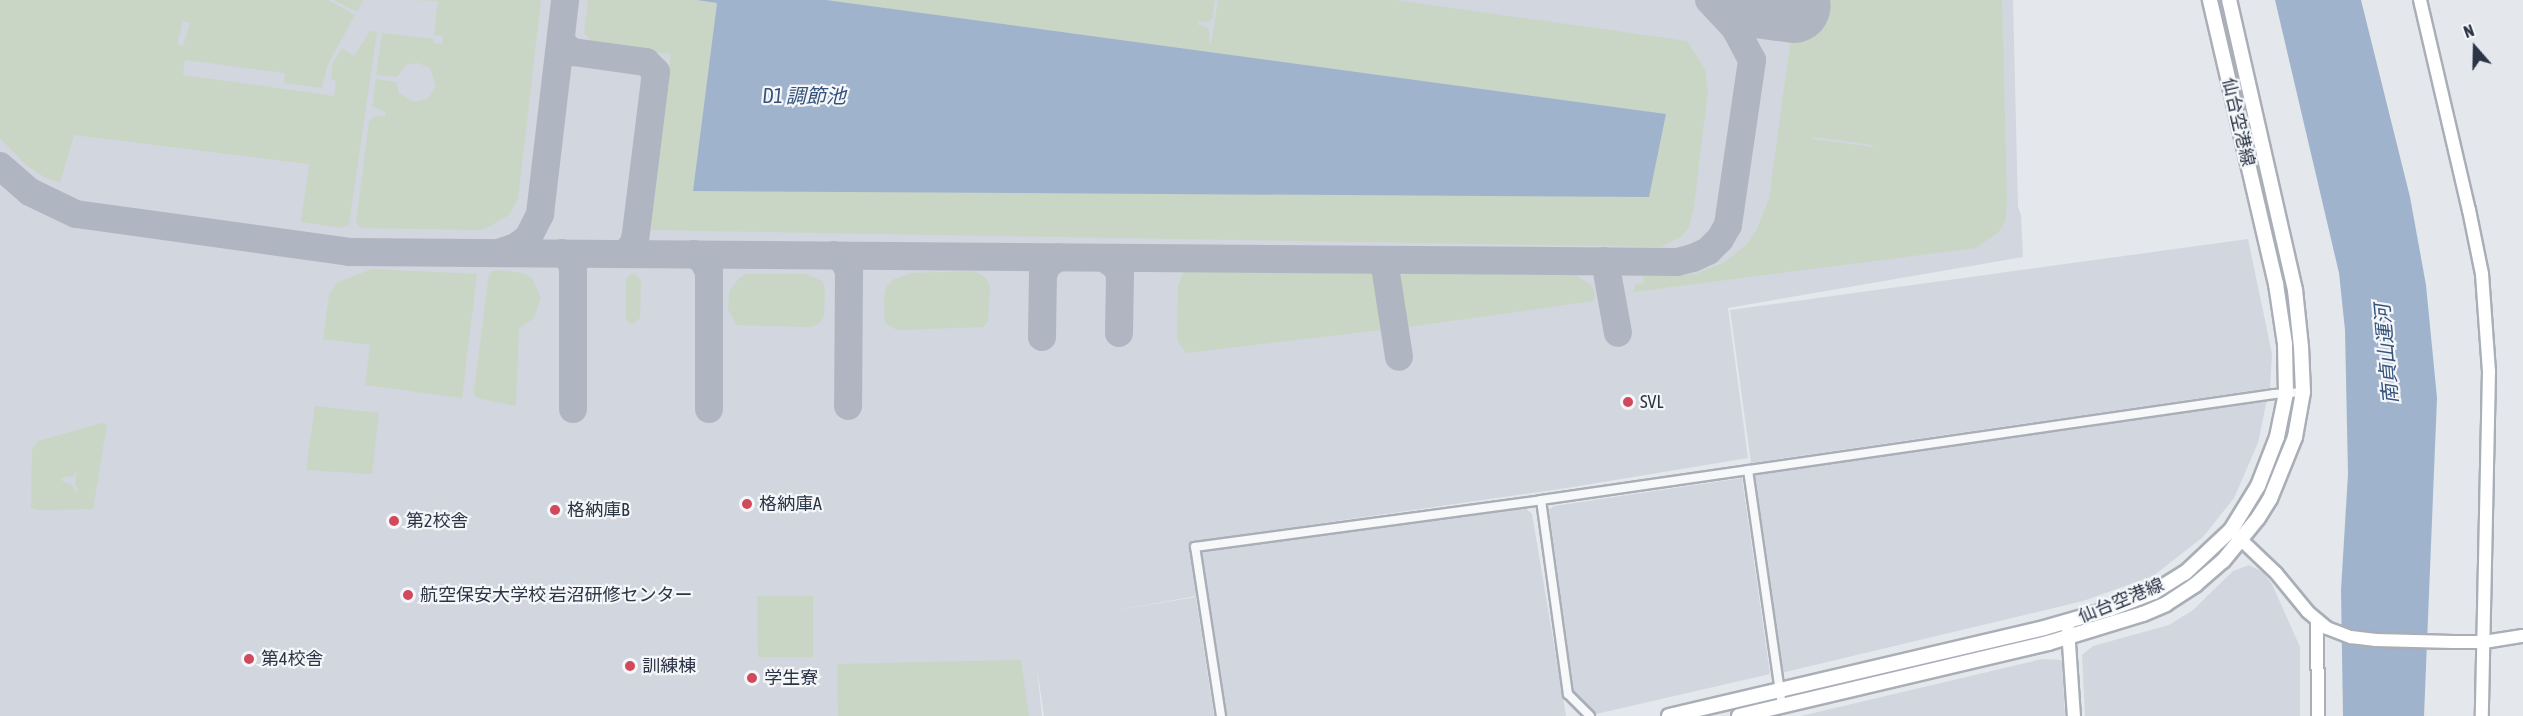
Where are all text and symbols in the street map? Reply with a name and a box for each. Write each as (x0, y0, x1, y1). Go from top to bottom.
north arrow (2445, 18, 2505, 78)
text: N (2461, 21, 2476, 41)
street label: 仙台空港線 (2217, 76, 2259, 168)
water label: D1 調節池 (762, 83, 846, 107)
water label: 南貞山運河 (2370, 303, 2402, 405)
place label: SVL (1640, 391, 1663, 413)
marker: SVL (1621, 395, 1635, 409)
place label: 格納庫A (759, 493, 822, 515)
marker: 格納庫A (740, 497, 754, 511)
place label: 格納庫B (567, 499, 630, 521)
marker: 格納庫B (548, 503, 562, 517)
place label: 第2校舎 (406, 510, 468, 532)
marker: 第2校舎 (387, 514, 401, 528)
street label: 仙台空港線 (2075, 574, 2167, 628)
place label: 航空保安大学校 岩沼研修センター (420, 584, 692, 606)
marker: 航空保安大学校 岩沼研修センター (401, 588, 415, 602)
place label: 第4校舎 (261, 648, 323, 670)
marker: 第4校舎 (242, 652, 256, 666)
place label: 訓練棟 (642, 655, 696, 677)
marker: 訓練棟 (623, 659, 637, 673)
place label: 学生寮 (764, 667, 818, 689)
marker: 学生寮 (745, 671, 759, 685)

